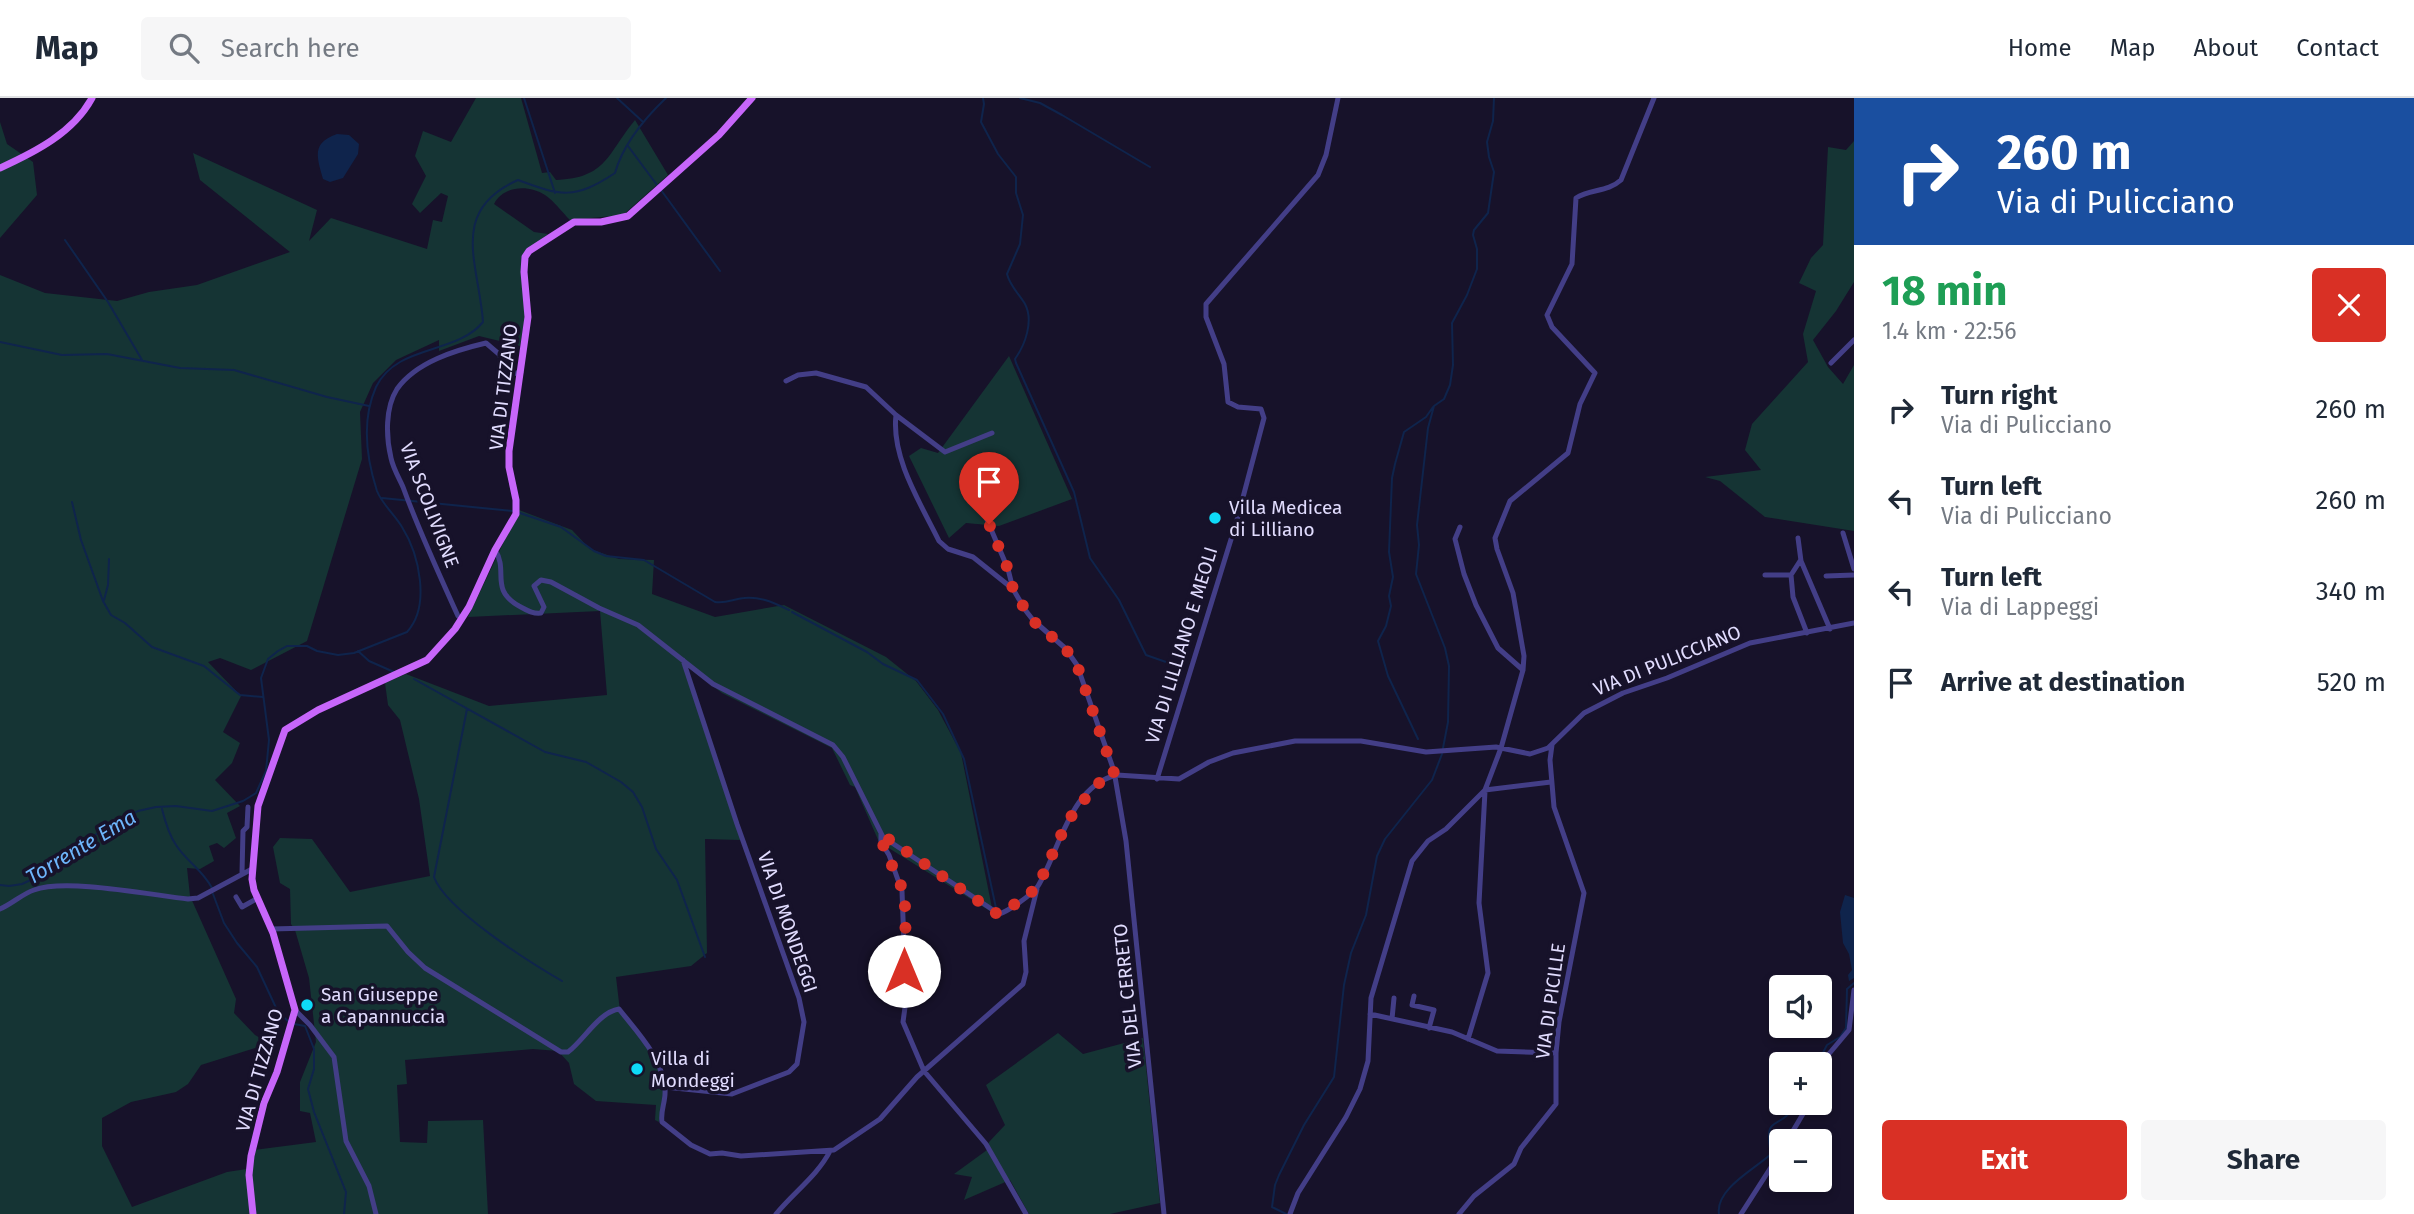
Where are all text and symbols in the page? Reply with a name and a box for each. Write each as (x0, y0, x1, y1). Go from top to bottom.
search box (141, 17, 631, 80)
text: Map (35, 28, 99, 68)
icon: search (165, 29, 203, 67)
text: Search here (221, 33, 360, 64)
text: Home (2008, 34, 2072, 62)
text: Map (2110, 34, 2156, 62)
text: About (2194, 34, 2258, 62)
text: Contact (2296, 34, 2379, 62)
text: 260 m (1997, 123, 2132, 182)
icon: right (1882, 126, 1973, 217)
text: Via di Pulicciano (1997, 183, 2235, 221)
text: 18 min (1882, 266, 2007, 316)
button: close (2312, 268, 2386, 342)
text: 1.4 km · 22:56 (1882, 317, 2016, 345)
street label: VIA DI TIZZANO (484, 323, 523, 452)
text: Turn right (1941, 380, 2058, 411)
icon: right (1882, 391, 1920, 429)
text: 260 m (2316, 394, 2386, 425)
text: Via di Pulicciano (1941, 411, 2112, 439)
street label: VIA SCOLIVIGNE (395, 439, 464, 571)
pin (959, 452, 1019, 524)
icon: arrive (970, 463, 1008, 501)
text: Turn left (1941, 471, 2042, 502)
icon: left (1882, 482, 1920, 520)
text: 260 m (2316, 485, 2386, 516)
place label: Villa Medicea di Lilliano (1229, 496, 1342, 541)
text: Via di Pulicciano (1941, 502, 2112, 530)
marker: Villa Medicea di Lilliano (1207, 510, 1223, 526)
street label: VIA DI LILLIANO E MEOLI (1141, 544, 1222, 746)
text: Turn left (1941, 562, 2042, 593)
icon: left (1882, 573, 1920, 611)
text: 340 m (2316, 576, 2386, 607)
text: Via di Lappeggi (1941, 593, 2099, 621)
street label: VIA DI PULICCIANO (1590, 620, 1744, 701)
icon: arrive (1882, 664, 1920, 702)
text: Arrive at destination (1941, 667, 2185, 698)
text: 520 m (2317, 667, 2386, 698)
water label: Torrente Ema (21, 804, 141, 890)
street label: VIA DI MONDEGGI (753, 849, 822, 996)
street label: VIA DEL CERRETO (1108, 923, 1147, 1069)
position arrow (867, 934, 941, 1008)
street label: VIA DI PICILLE (1531, 942, 1570, 1061)
map controls (1769, 975, 1832, 1192)
button: sound (1769, 975, 1832, 1038)
place label: San Giuseppe a Capannuccia (321, 983, 445, 1028)
marker: San Giuseppe a Capannuccia (299, 997, 315, 1013)
street label: VIA DI TIZZANO (231, 1006, 288, 1134)
place label: Villa di Mondeggi (651, 1047, 735, 1092)
button: + (1769, 1052, 1832, 1115)
marker: Villa di Mondeggi (629, 1061, 645, 1077)
button: Exit (1882, 1120, 2127, 1200)
button: Share (2141, 1120, 2386, 1200)
button: − (1769, 1129, 1832, 1192)

